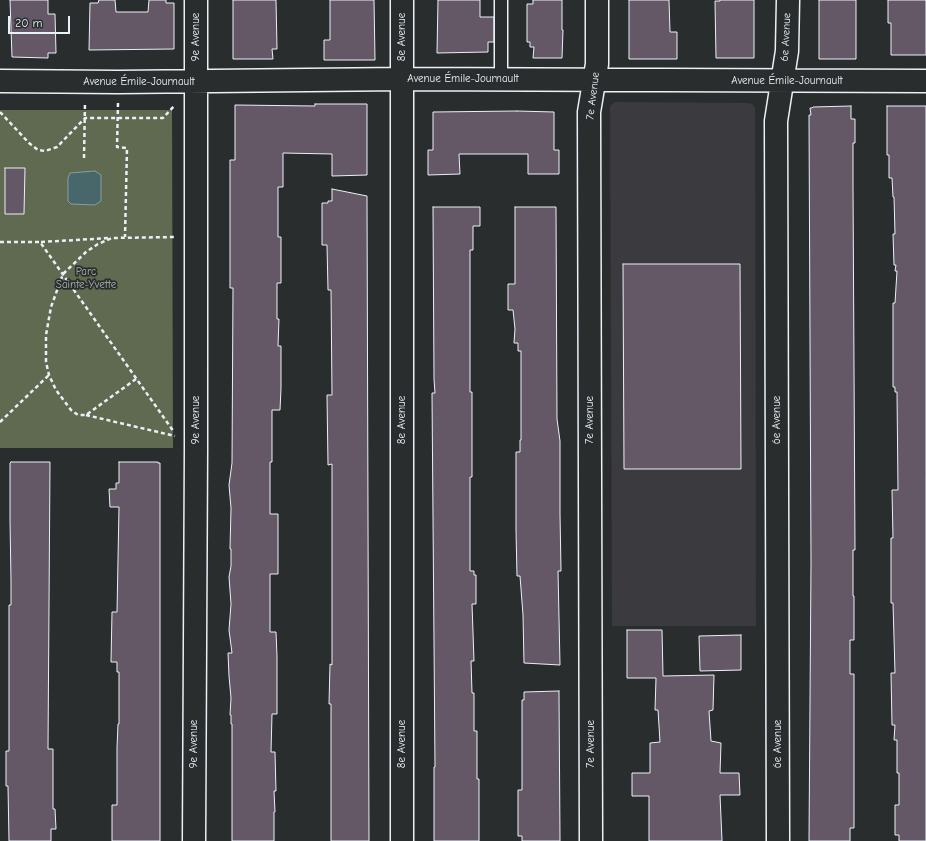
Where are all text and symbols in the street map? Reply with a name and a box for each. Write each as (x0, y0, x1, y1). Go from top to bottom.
scale bar (10, 8, 72, 34)
street label: 6e Avenue (778, 12, 794, 62)
street label: 9e Avenue (189, 13, 203, 61)
street label: 8e Avenue (395, 13, 409, 61)
text: 20 m (15, 16, 43, 30)
street label: 7e Avenue (584, 71, 602, 121)
street label: Avenue Émile-Journault (407, 72, 519, 86)
street label: Avenue Émile-Journault (731, 74, 843, 88)
street label: Avenue Émile-Journault (83, 75, 195, 89)
park label: Parc Sainte-Yvette (56, 265, 116, 291)
street label: 9e Avenue (189, 396, 203, 444)
street label: 8e Avenue (395, 396, 409, 444)
street label: 7e Avenue (583, 396, 597, 444)
street label: 6e Avenue (770, 396, 784, 444)
street label: 9e Avenue (187, 720, 201, 768)
street label: 8e Avenue (395, 720, 409, 768)
street label: 7e Avenue (584, 720, 598, 768)
street label: 6e Avenue (771, 720, 785, 768)

